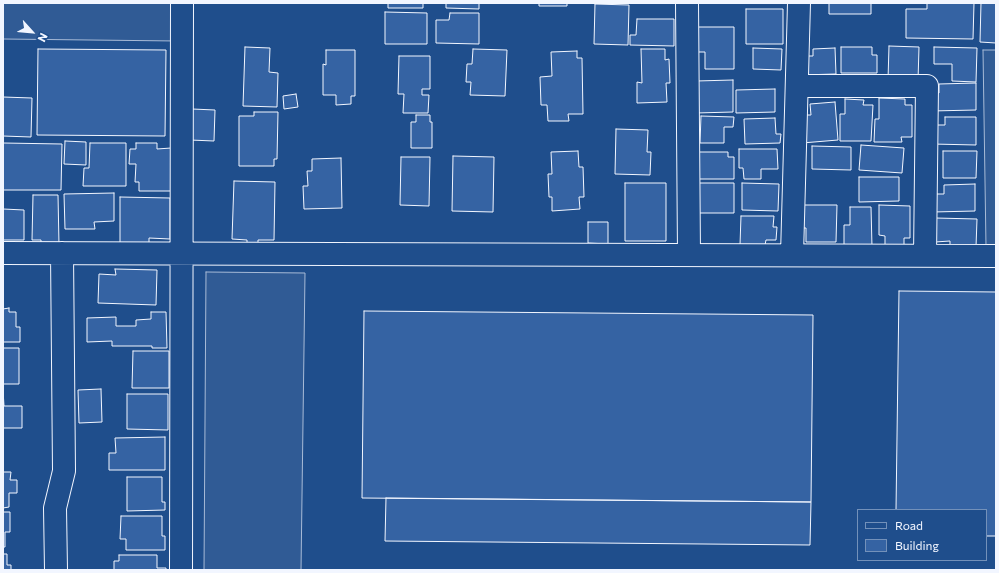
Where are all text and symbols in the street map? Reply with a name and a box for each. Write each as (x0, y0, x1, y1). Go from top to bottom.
north arrow (12, 12, 52, 52)
text: N (35, 31, 51, 44)
legend (857, 509, 987, 561)
text: Road (895, 518, 923, 532)
text: Building (895, 538, 939, 552)

